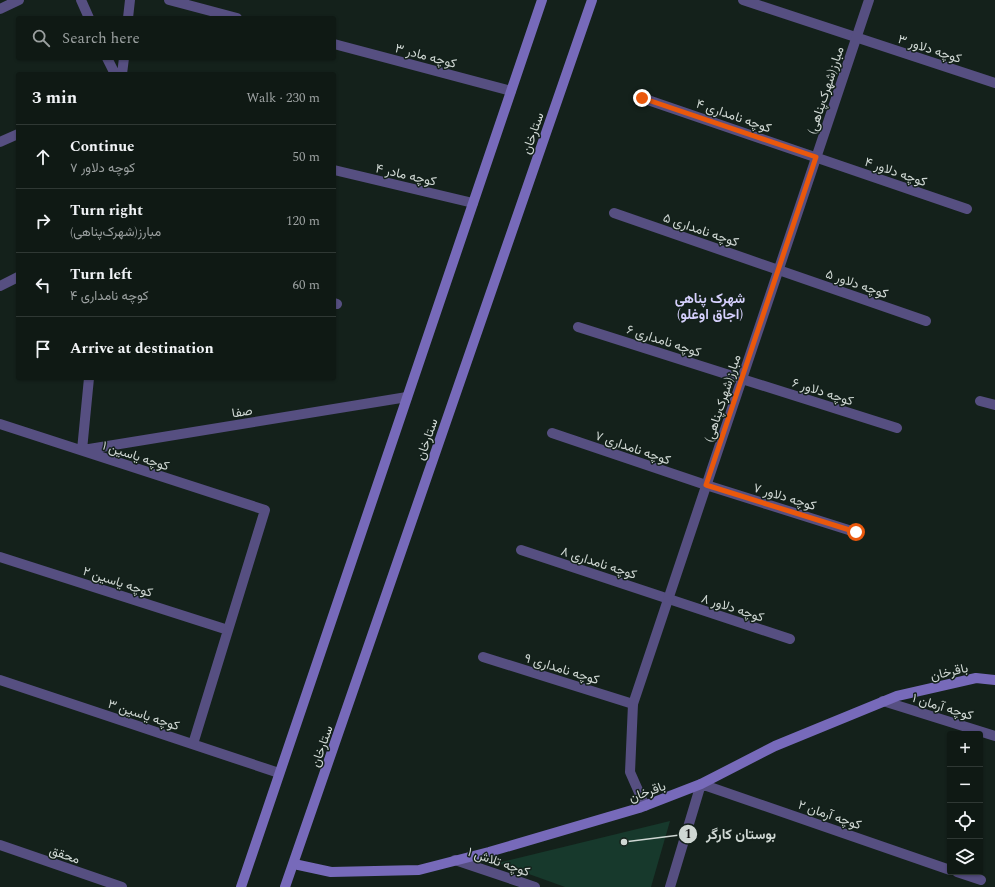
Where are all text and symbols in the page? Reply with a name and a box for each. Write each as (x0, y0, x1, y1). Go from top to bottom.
search box (16, 16, 336, 60)
icon: search (30, 27, 52, 49)
text: Search here (62, 27, 140, 50)
street label: کوچه دلاور ۳ (895, 29, 964, 69)
street label: کوچه مادر ۳ (393, 38, 459, 74)
street label: مبارز(شهرک‌پناهی) (802, 44, 850, 137)
text: 3 min (32, 85, 77, 111)
text: Walk · 230 m (246, 88, 320, 108)
route end (633, 89, 651, 107)
street label: کوچه نامداری ۴ (693, 94, 774, 138)
street label: ستارخان (516, 110, 549, 157)
text: Continue (70, 135, 135, 158)
icon: ahead (32, 146, 54, 168)
text: 50 m (293, 147, 320, 167)
street label: کوچه دلاور ۴ (862, 152, 930, 192)
text: کوچه دلاور ۷ (70, 158, 135, 178)
street label: کوچه مادر ۴ (373, 158, 438, 192)
text: Turn right (70, 199, 143, 222)
street label: کوچه نامداری ۵ (660, 208, 741, 252)
icon: right (32, 210, 54, 232)
text: 120 m (286, 211, 320, 231)
text: مبارز(شهرک‌پناهی) (70, 222, 161, 242)
text: Turn left (70, 263, 132, 286)
street label: کوچه دلاور ۵ (823, 264, 891, 304)
icon: left (32, 274, 54, 296)
text: 60 m (293, 275, 320, 295)
text: کوچه نامداری ۴ (70, 286, 149, 306)
district label: شهرک پناهی (اجاق اوغلو) (675, 288, 745, 325)
street label: کوچه نامداری ۶ (624, 319, 704, 362)
text: Arrive at destination (70, 337, 214, 360)
icon: arrive (32, 338, 54, 360)
street label: مبارز(شهرک‌پناهی) (699, 352, 747, 445)
street label: کوچه دلاور ۶ (789, 373, 856, 411)
street label: صفا (230, 400, 254, 423)
street label: ستارخان (410, 416, 443, 463)
street label: کوچه نامداری ۷ (592, 426, 673, 470)
street label: کوچه یاسین ۱ (100, 436, 172, 476)
street label: کوچه دلاور ۷ (751, 478, 819, 516)
route start (847, 523, 865, 541)
street label: کوچه نامداری ۸ (558, 541, 639, 585)
street label: کوچه یاسین ۲ (80, 561, 155, 603)
street label: کوچه دلاور ۸ (699, 588, 767, 628)
street label: کوچه نامداری ۹ (522, 648, 602, 690)
street label: باقرخان (928, 658, 970, 686)
street label: کوچه آرمان ۱ (910, 688, 976, 726)
street label: کوچه یاسین ۳ (105, 694, 182, 736)
street label: ستارخان (305, 723, 338, 770)
map controls (947, 731, 983, 875)
button: + (947, 731, 983, 767)
button: − (947, 767, 983, 803)
street label: باقرخان (626, 776, 669, 808)
street label: کوچه آرمان ۲ (795, 795, 864, 835)
button: locate (947, 803, 983, 839)
callout: بوستان کارگر (678, 821, 784, 847)
text: بوستان کارگر (705, 824, 776, 845)
text: 1 (685, 825, 691, 844)
button: layers (947, 839, 983, 875)
street label: محقق (47, 840, 83, 870)
street label: کوچه تلاش ۱ (465, 842, 533, 882)

